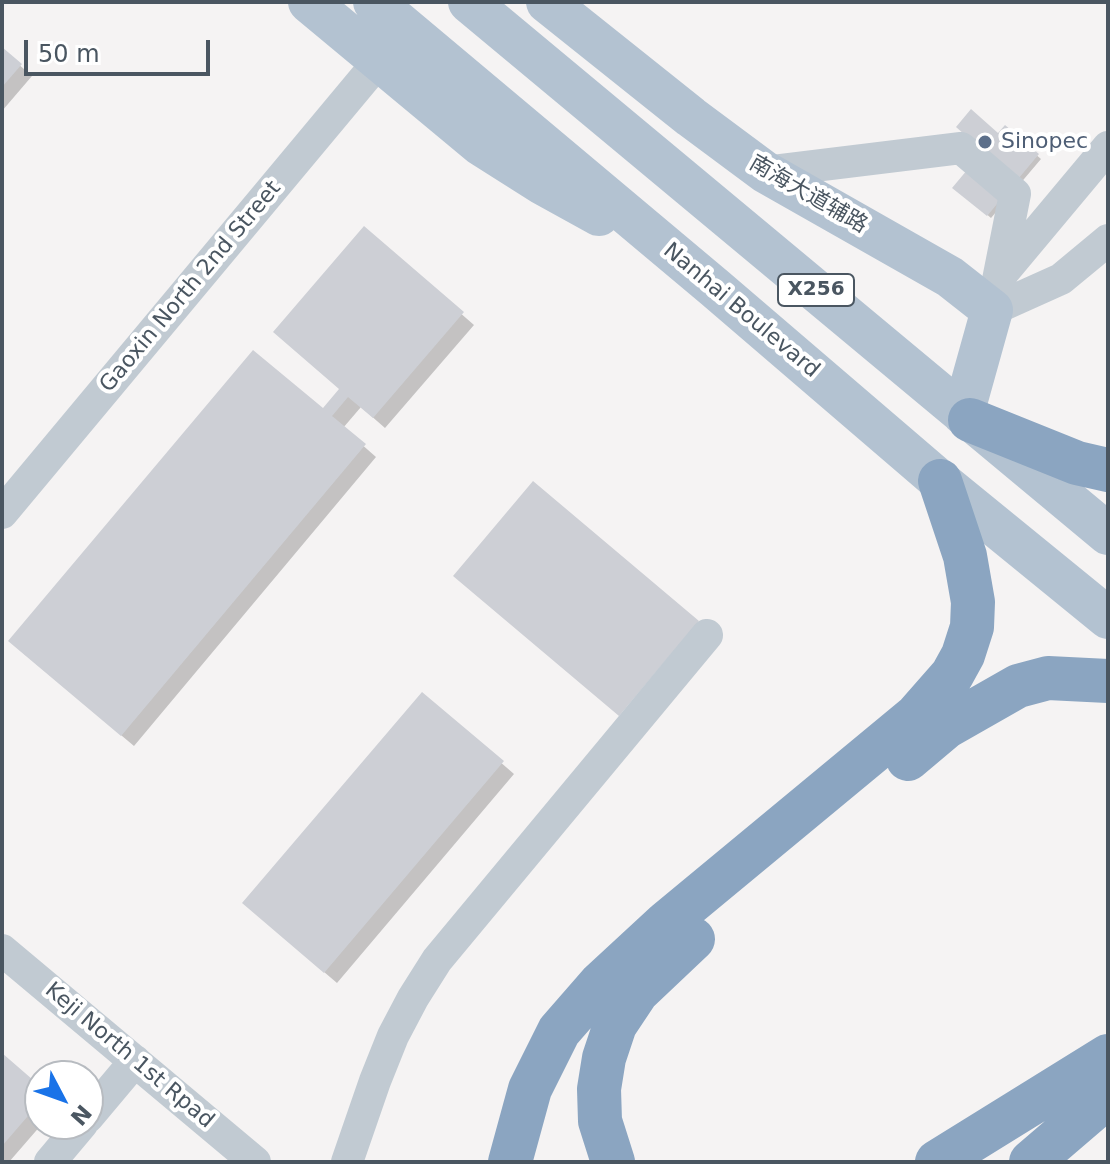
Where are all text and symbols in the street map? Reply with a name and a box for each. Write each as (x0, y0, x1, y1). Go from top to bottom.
scale bar (28, 24, 214, 74)
text: 50 m (38, 40, 100, 68)
place label: Sinopec (1001, 129, 1088, 155)
marker: Sinopec (976, 133, 994, 151)
street label: 南海大道辅路 (744, 151, 872, 239)
street label: Gaoxin North 2nd Street (95, 176, 287, 398)
street label: Nanhai Boulevard (658, 238, 824, 384)
road number: X256 (778, 274, 854, 306)
street label: Keji North 1st Rpad (39, 978, 219, 1134)
north arrow (24, 1060, 104, 1140)

